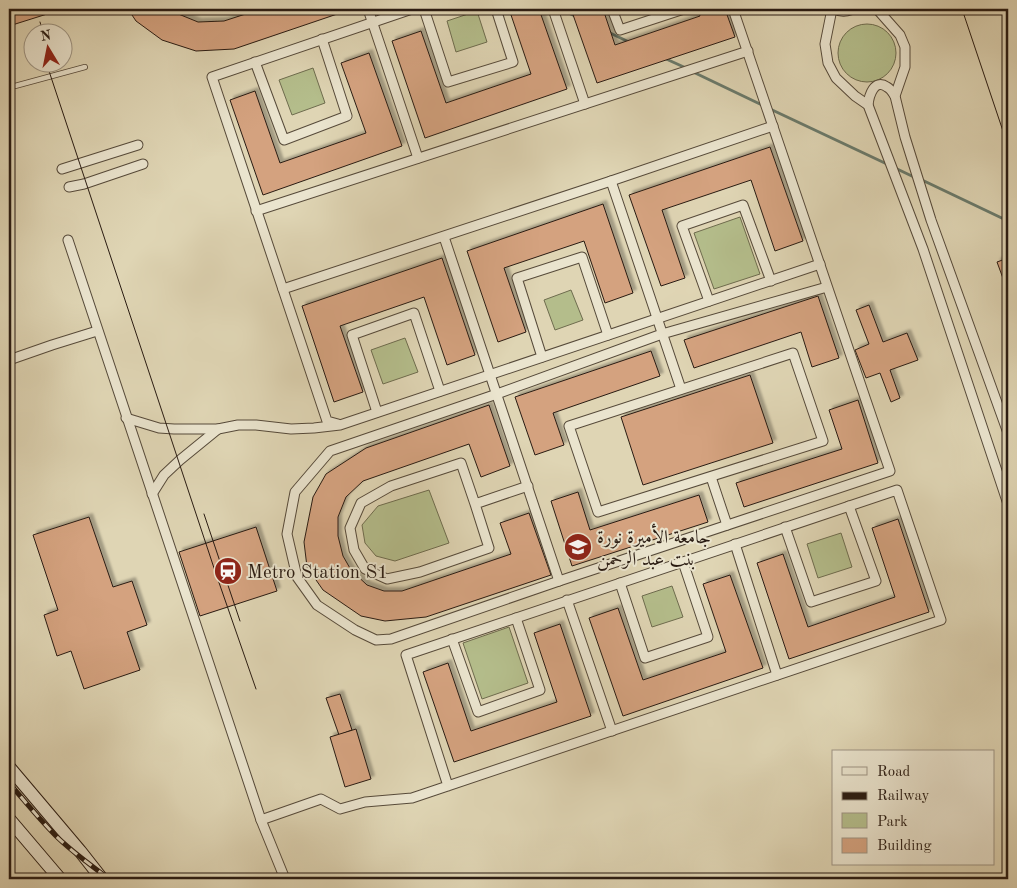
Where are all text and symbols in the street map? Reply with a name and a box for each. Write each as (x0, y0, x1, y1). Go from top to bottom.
north arrow (22, 22, 72, 72)
text: N (39, 28, 53, 44)
place label: جامعة الأميرة نورة بنت عبد الرحمن (597, 523, 711, 572)
school or university icon: جامعة الأميرة نورة بنت عبد الرحمن (563, 532, 593, 562)
station icon: Metro Station S1 (213, 556, 243, 586)
place label: Metro Station S1 (247, 564, 388, 583)
legend (832, 750, 994, 866)
text: Road (877, 765, 911, 780)
text: Railway (877, 789, 930, 804)
text: Park (877, 815, 908, 830)
text: Building (877, 839, 932, 854)

